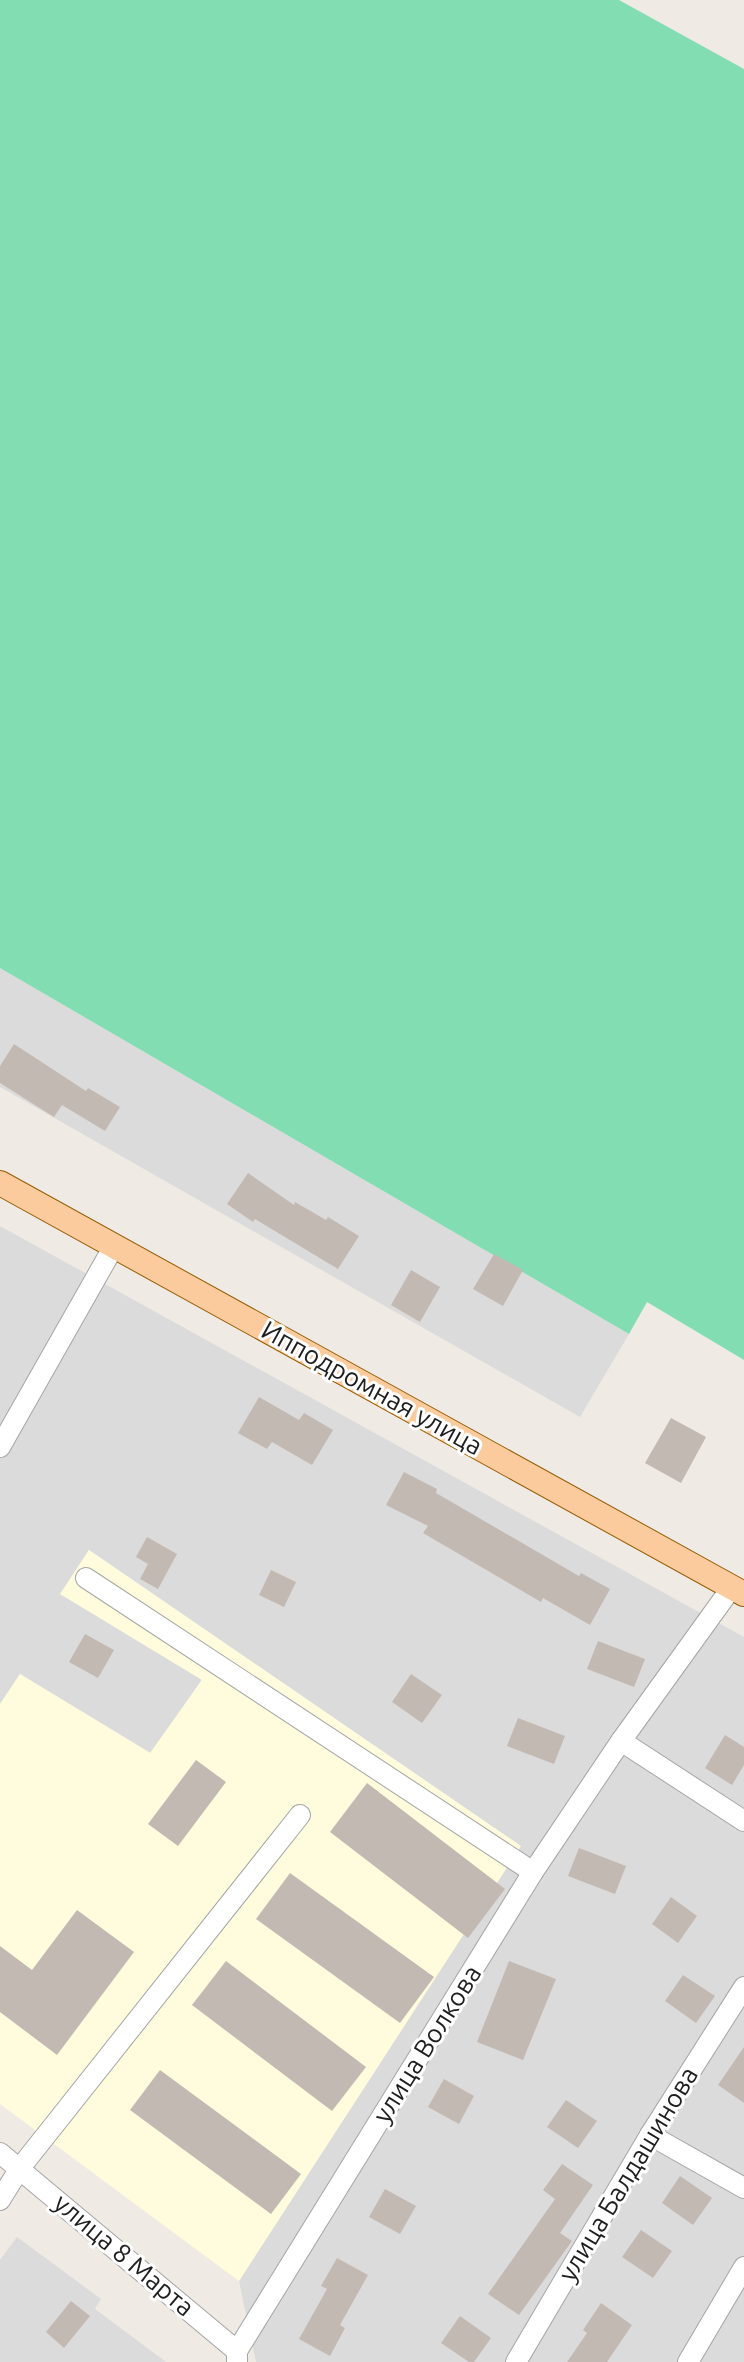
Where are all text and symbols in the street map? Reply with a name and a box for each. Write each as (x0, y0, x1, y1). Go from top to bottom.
street label: Ипподромная улица (257, 1315, 488, 1460)
street label: улица Волкова (367, 1960, 487, 2128)
street label: улица Балдашинова (552, 2061, 703, 2286)
street label: улица 8 Марта (48, 2188, 200, 2322)

